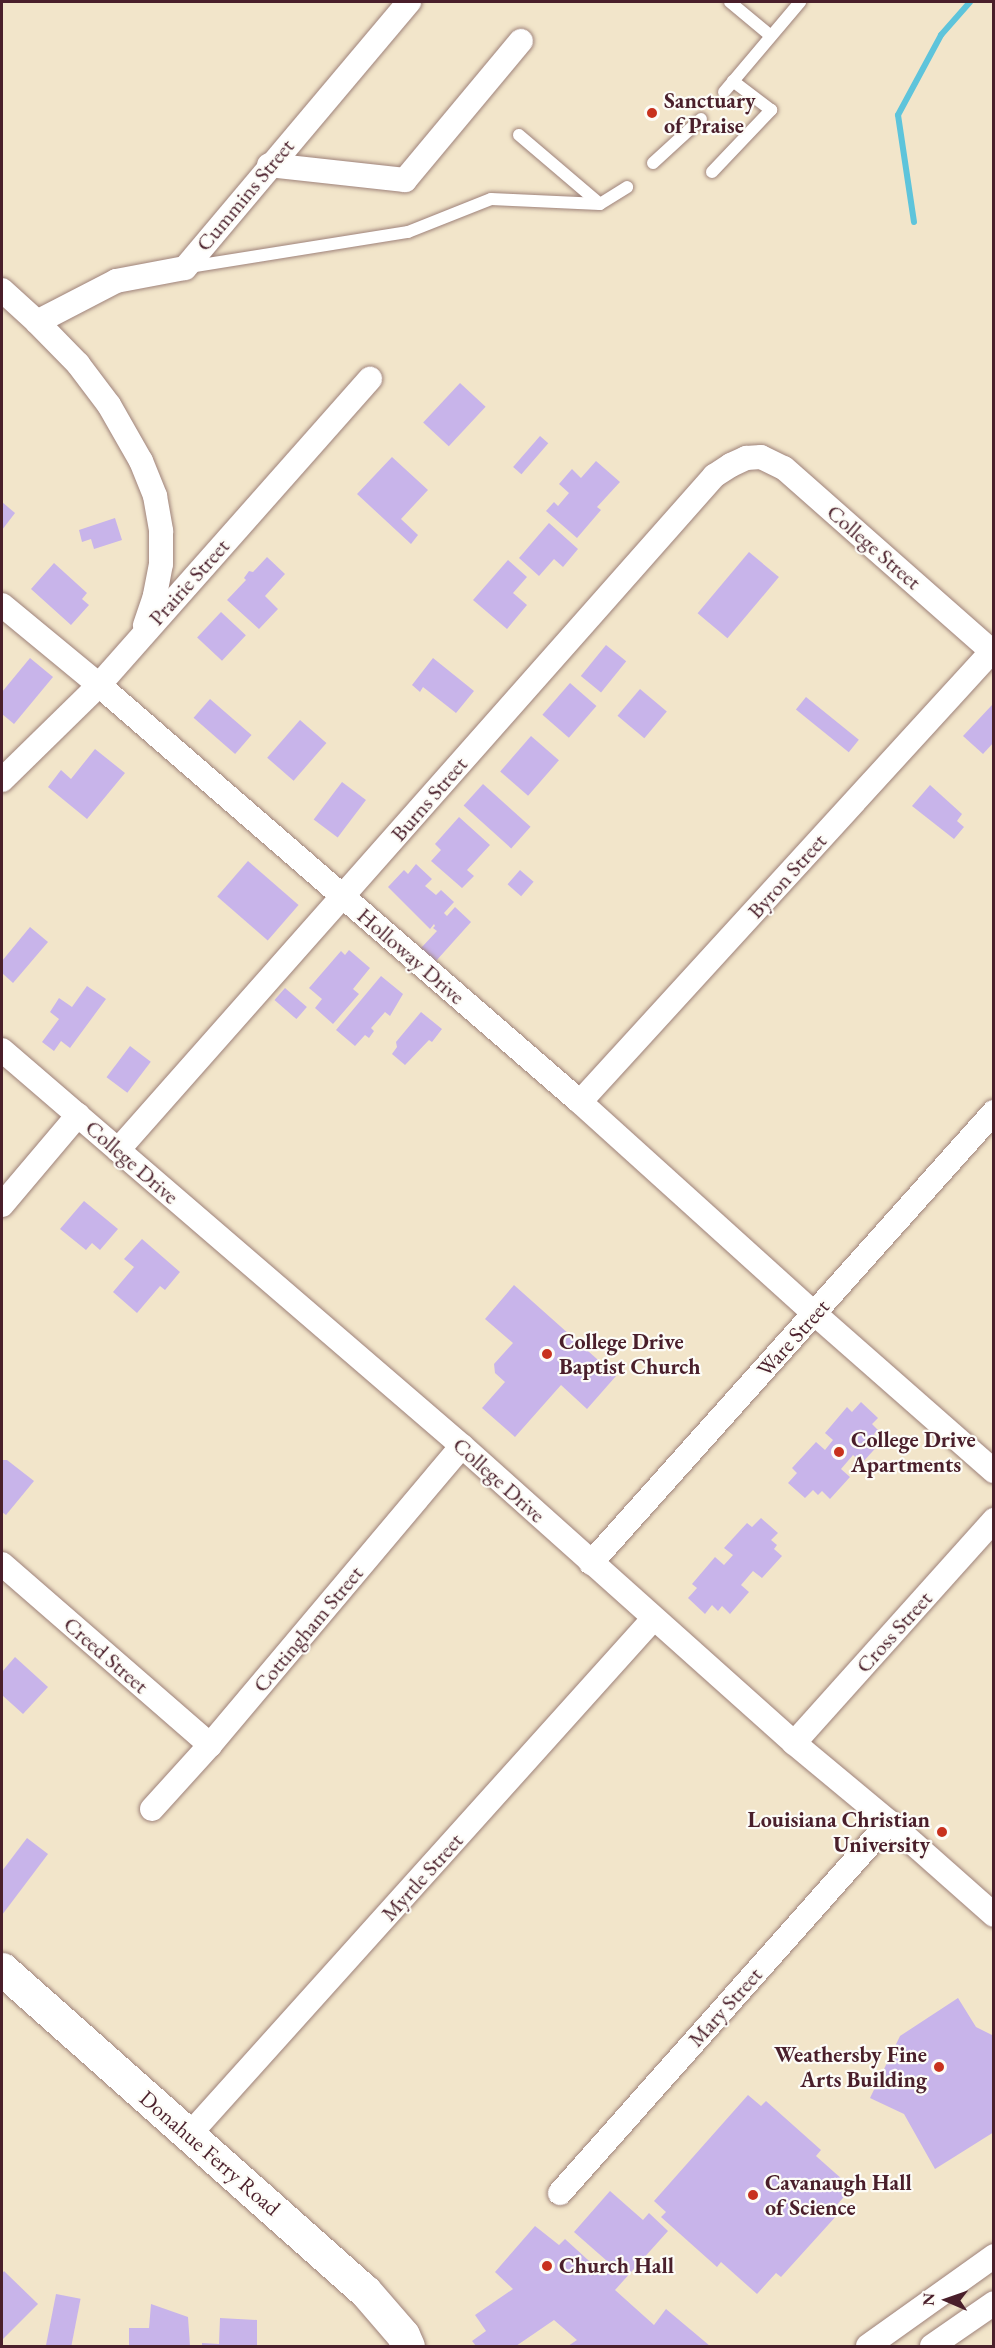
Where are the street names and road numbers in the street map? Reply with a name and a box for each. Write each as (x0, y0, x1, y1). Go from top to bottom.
street label: Cummins Street (190, 134, 300, 256)
street label: College Street (821, 499, 927, 595)
street label: Prairie Street (143, 533, 235, 631)
street label: Burns Street (385, 751, 473, 847)
street label: Byron Street (742, 828, 832, 924)
street label: Holloway Drive (352, 902, 470, 1010)
street label: College Drive (80, 1114, 184, 1210)
street label: Ware Street (751, 1294, 835, 1382)
street label: College Drive (447, 1432, 551, 1528)
street label: Cottingham Street (247, 1560, 369, 1698)
street label: Cross Street (850, 1586, 938, 1678)
street label: Creed Street (58, 1611, 154, 1699)
street label: Myrtle Street (376, 1828, 468, 1926)
street label: Mary Street (682, 1962, 768, 2052)
street label: Donahue Ferry Road (134, 2085, 286, 2221)

